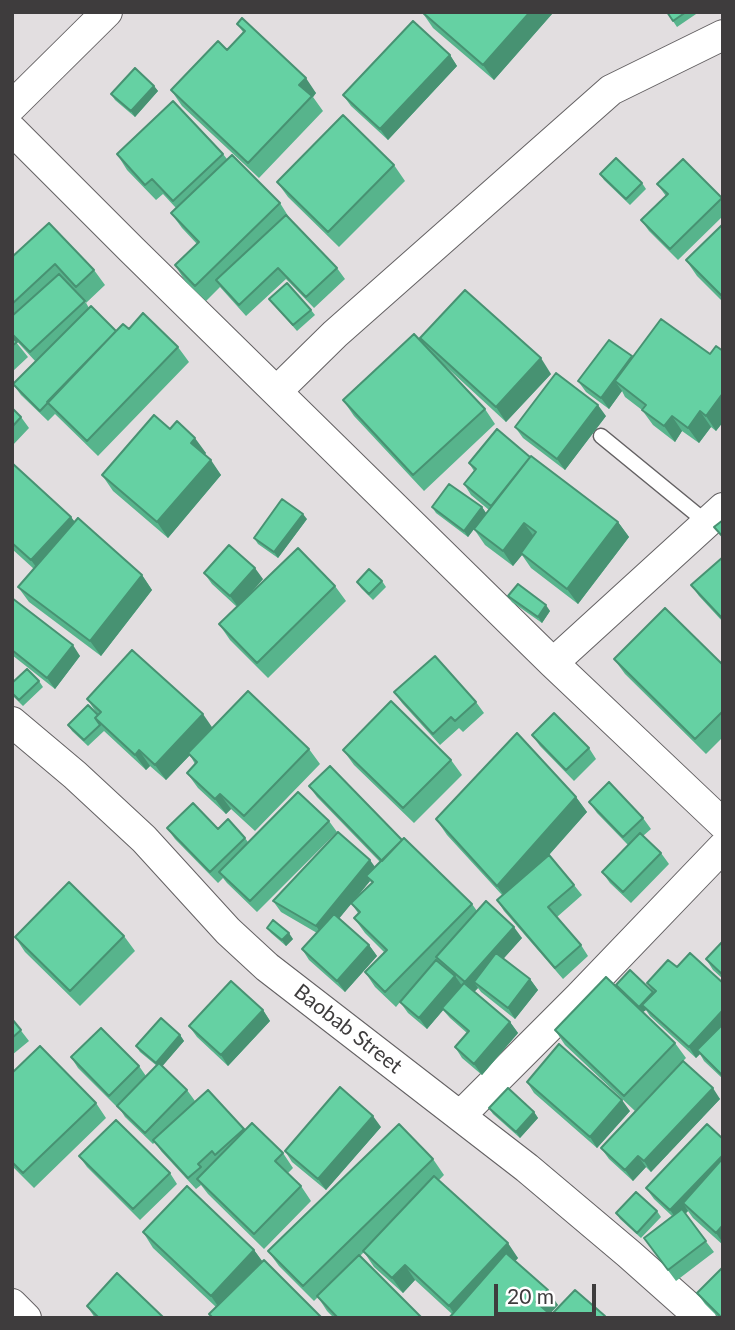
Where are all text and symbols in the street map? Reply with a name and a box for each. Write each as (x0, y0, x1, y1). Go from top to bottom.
street label: Baobab Street (289, 979, 407, 1079)
scale bar (497, 1270, 598, 1314)
text: 20 m (507, 1283, 554, 1308)

